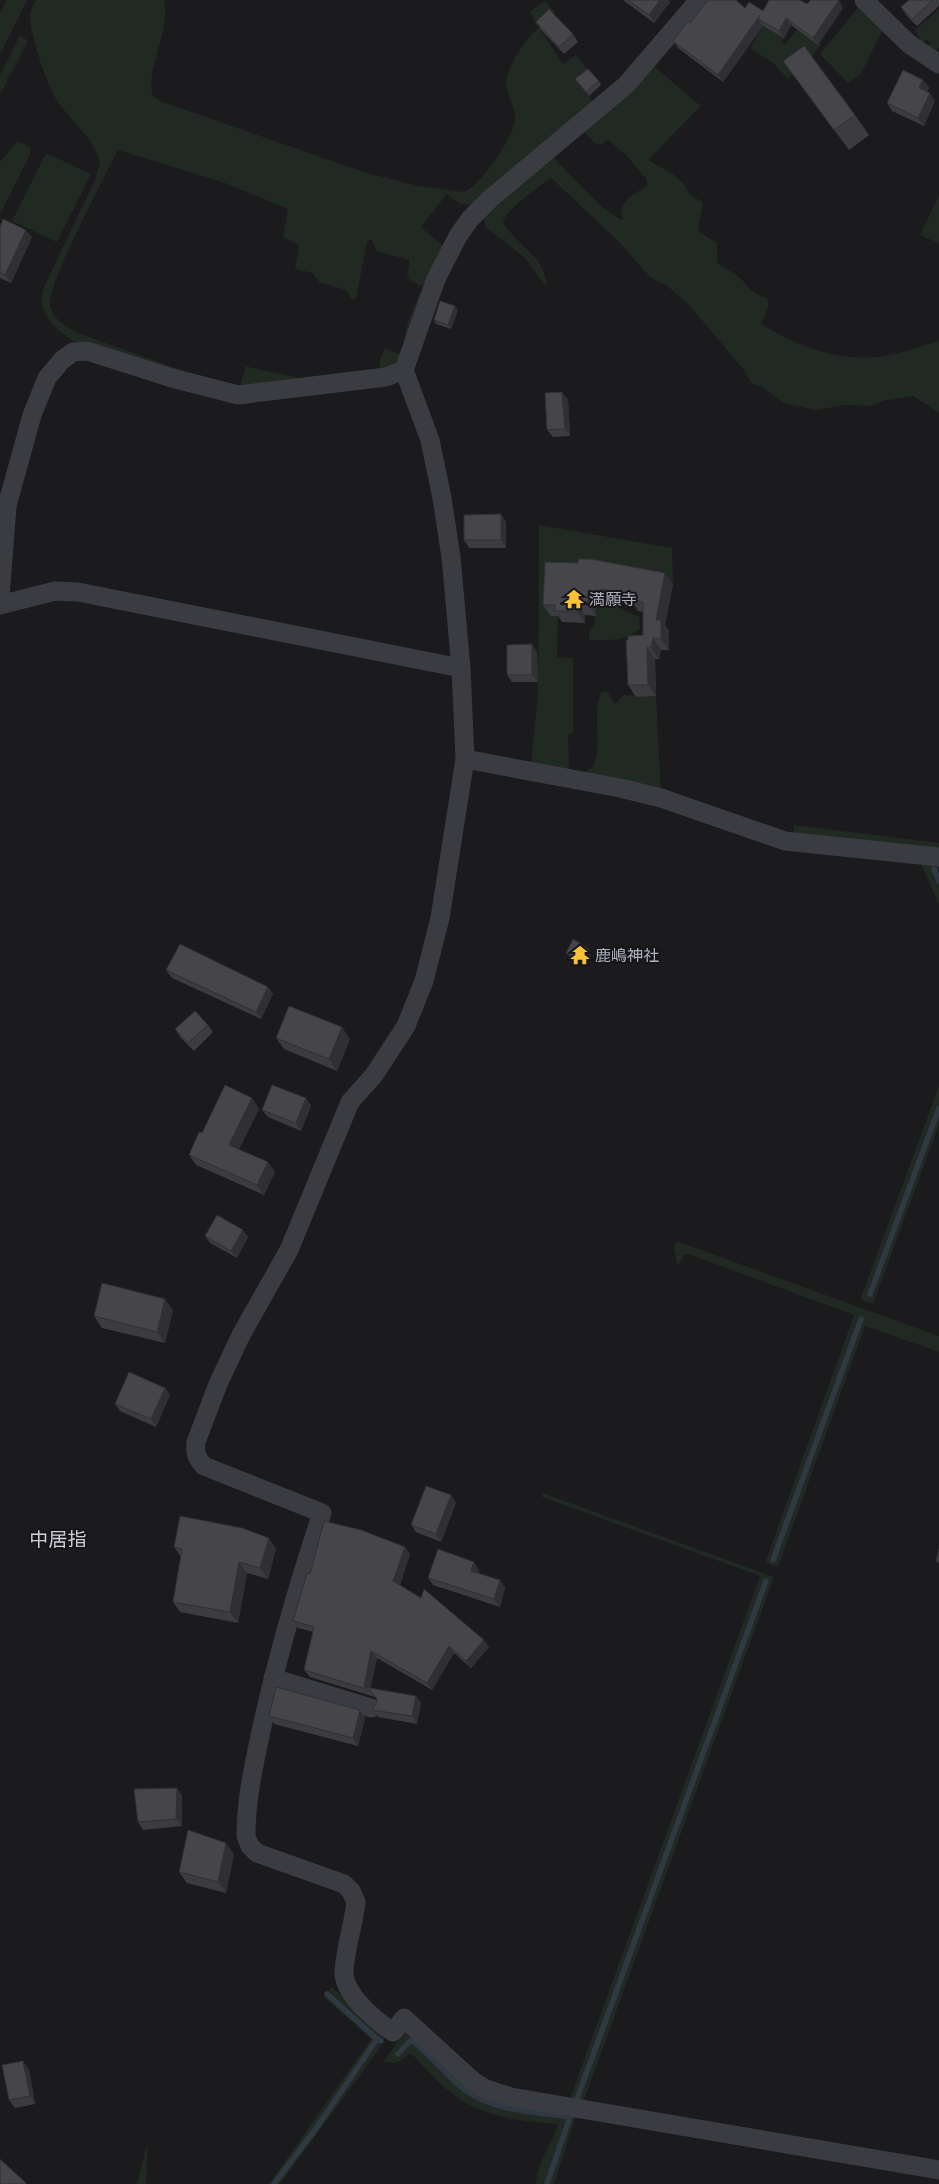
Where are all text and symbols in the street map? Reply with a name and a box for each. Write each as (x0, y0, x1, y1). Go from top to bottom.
temple icon: 満願寺 (563, 588, 585, 610)
place label: 満願寺 (589, 590, 637, 608)
temple icon: 鹿嶋神社 (569, 944, 591, 966)
place label: 鹿嶋神社 (595, 946, 659, 964)
district label: 中居指 (29, 1528, 87, 1550)

